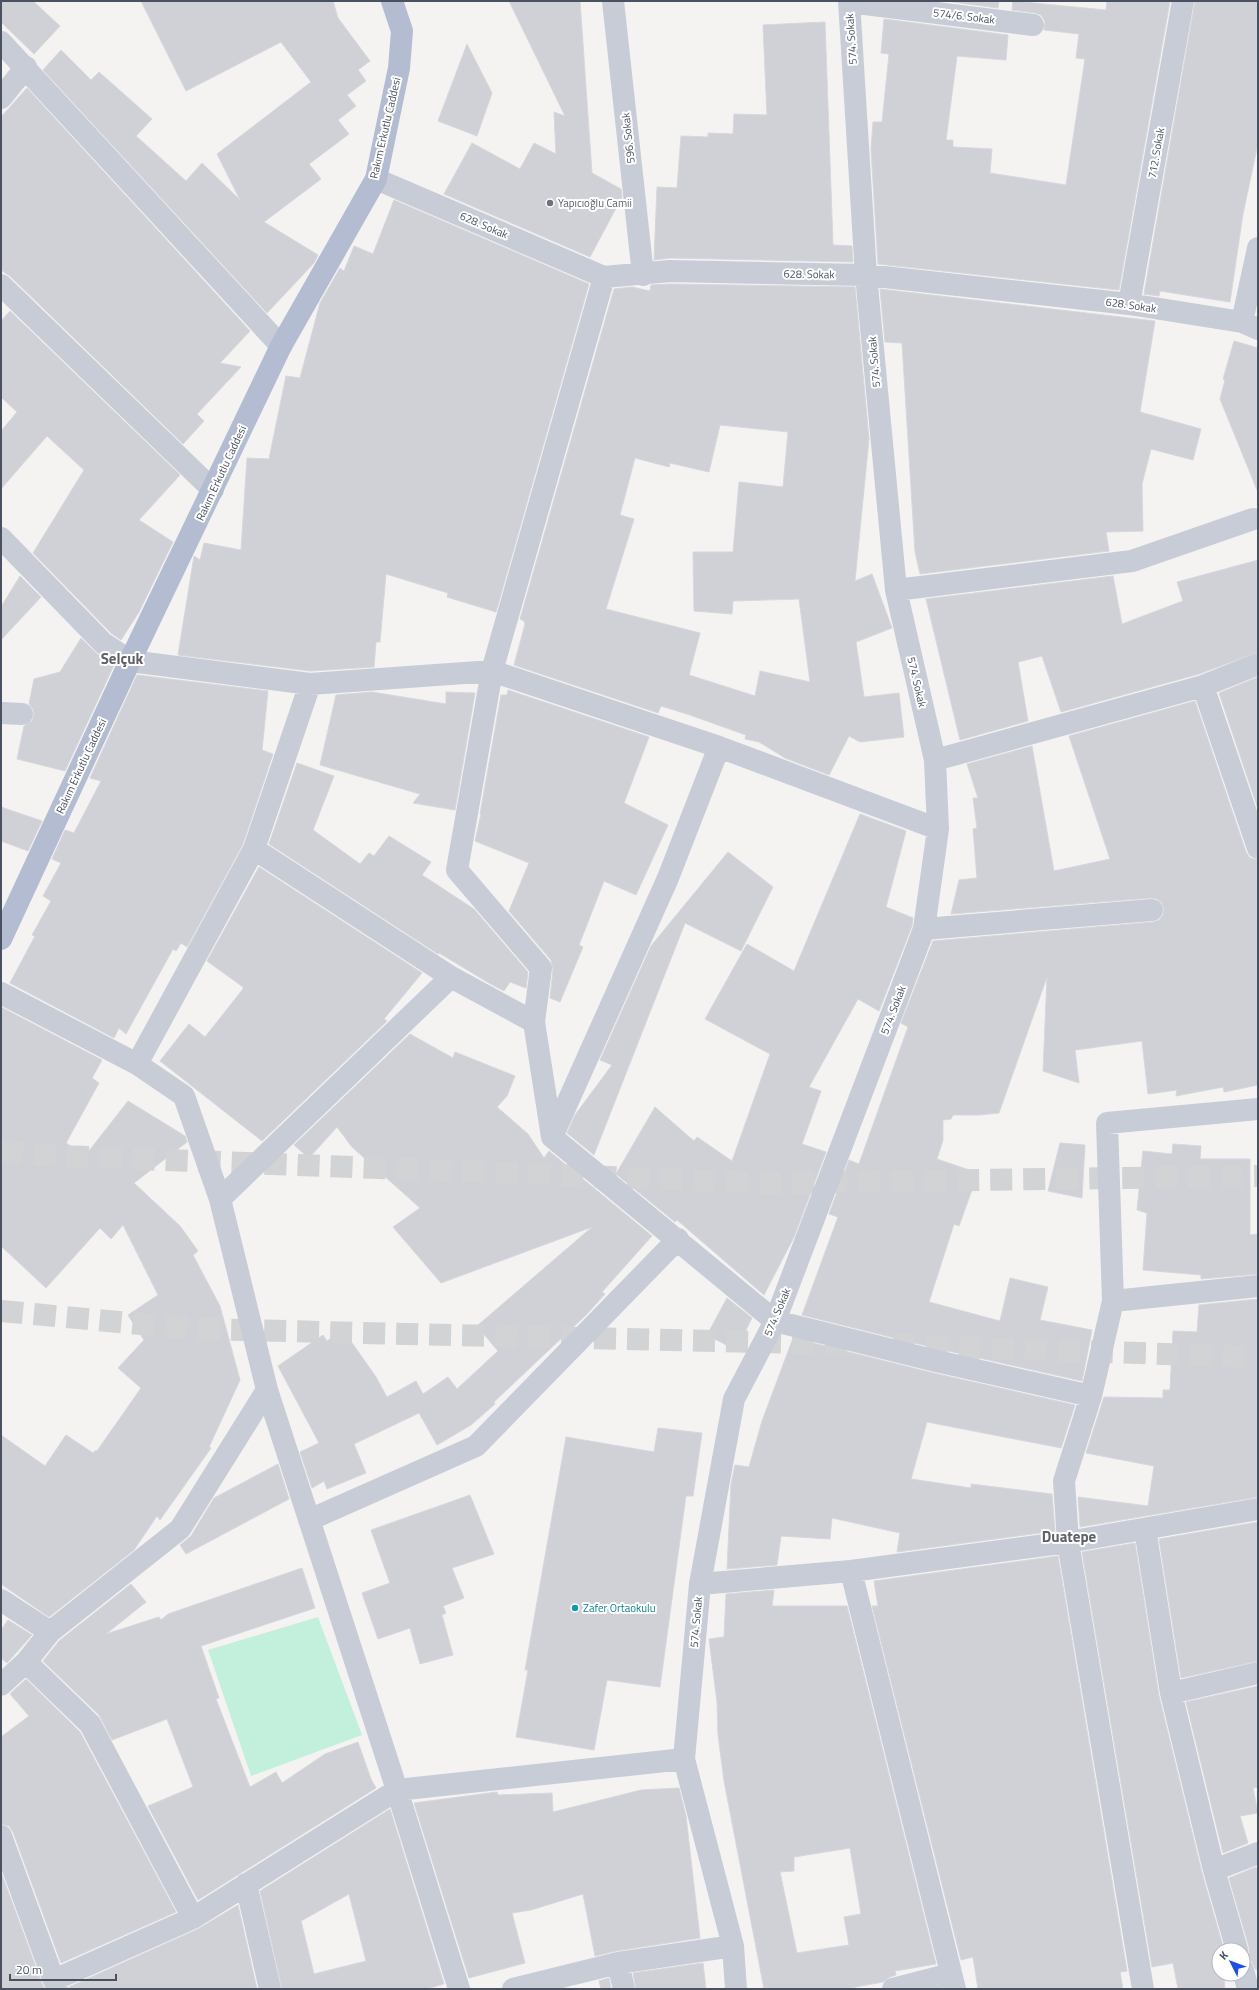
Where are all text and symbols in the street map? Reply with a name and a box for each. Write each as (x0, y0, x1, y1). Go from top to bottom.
street label: 574/6. Sokak (932, 4, 996, 28)
street label: 574. Sokak (841, 12, 861, 65)
street label: Rakım Erkutlu Caddesi (366, 76, 404, 180)
street label: 596. Sokak (617, 111, 639, 164)
street label: 712. Sokak (1144, 126, 1168, 180)
place label: Yapıcıoğlu Camii (558, 195, 632, 211)
marker: Yapıcıoğlu Camii (545, 198, 555, 208)
street label: 628. Sokak (457, 208, 511, 243)
street label: 628. Sokak (783, 266, 835, 282)
street label: 628. Sokak (1105, 294, 1158, 317)
street label: 574. Sokak (864, 335, 884, 388)
street label: Rakım Erkutlu Caddesi (192, 423, 250, 523)
district label: Selçuk (101, 647, 144, 670)
street label: 574. Sokak (903, 655, 931, 709)
street label: Rakım Erkutlu Caddesi (52, 716, 110, 816)
street label: 574. Sokak (876, 983, 910, 1037)
street label: 574. Sokak (760, 1285, 795, 1339)
district label: Duatepe (1042, 1525, 1097, 1548)
street label: 574. Sokak (686, 1595, 706, 1648)
place label: Zafer Ortaokulu (583, 1600, 656, 1616)
marker: Zafer Ortaokulu (570, 1603, 580, 1613)
north arrow (1211, 1942, 1251, 1982)
text: K (1215, 1947, 1232, 1963)
scale bar (10, 1956, 116, 1982)
text: 20 m (16, 1960, 42, 1979)

